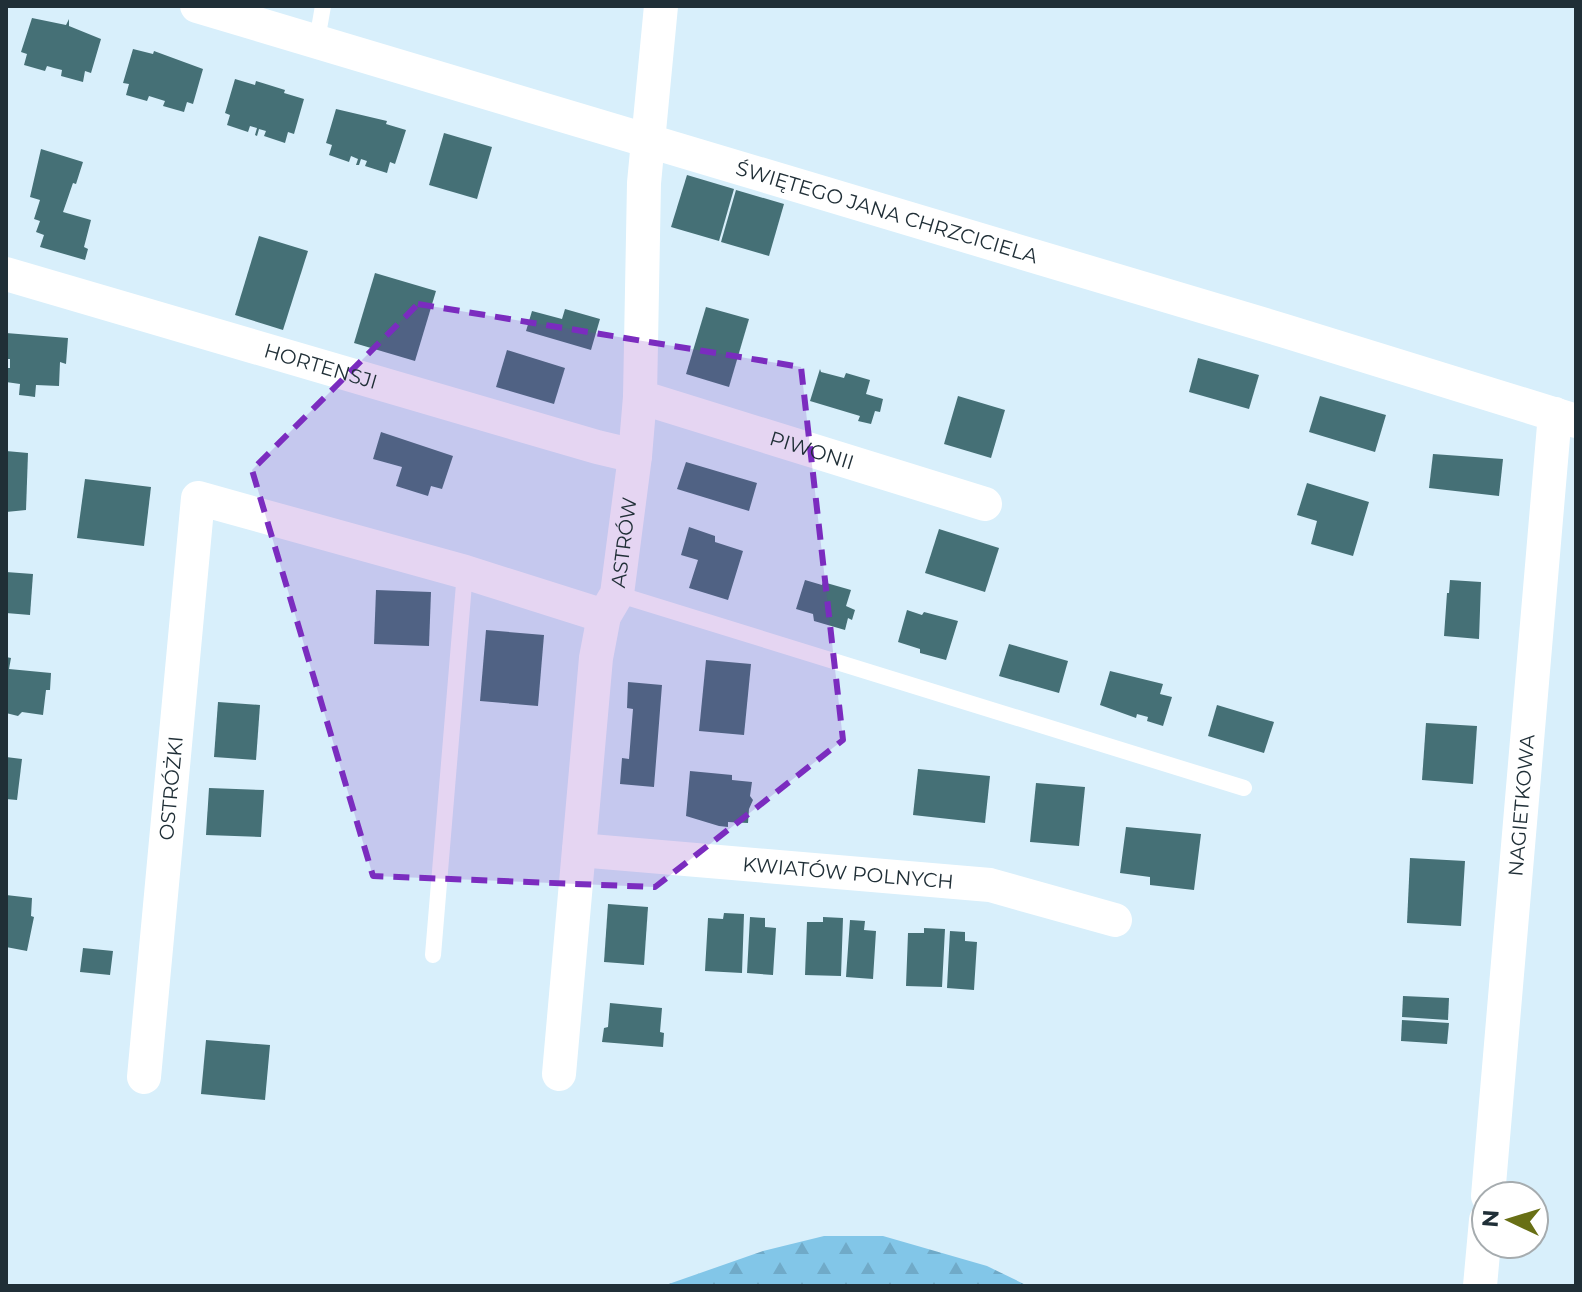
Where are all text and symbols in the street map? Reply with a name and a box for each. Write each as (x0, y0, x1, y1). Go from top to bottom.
street label: ŚWIĘTEGO JANA CHRZCICIELA (733, 156, 1041, 269)
street label: HORTENSJI (261, 338, 380, 394)
street label: PIWONII (767, 426, 857, 475)
street label: ASTRÓW (606, 496, 642, 589)
street label: NAGIETKOWA (1503, 733, 1540, 877)
street label: OSTRÓŻKI (154, 735, 188, 842)
street label: KWIATÓW POLNYCH (742, 852, 954, 894)
north arrow (1470, 1180, 1550, 1260)
text: N (1476, 1209, 1505, 1228)

